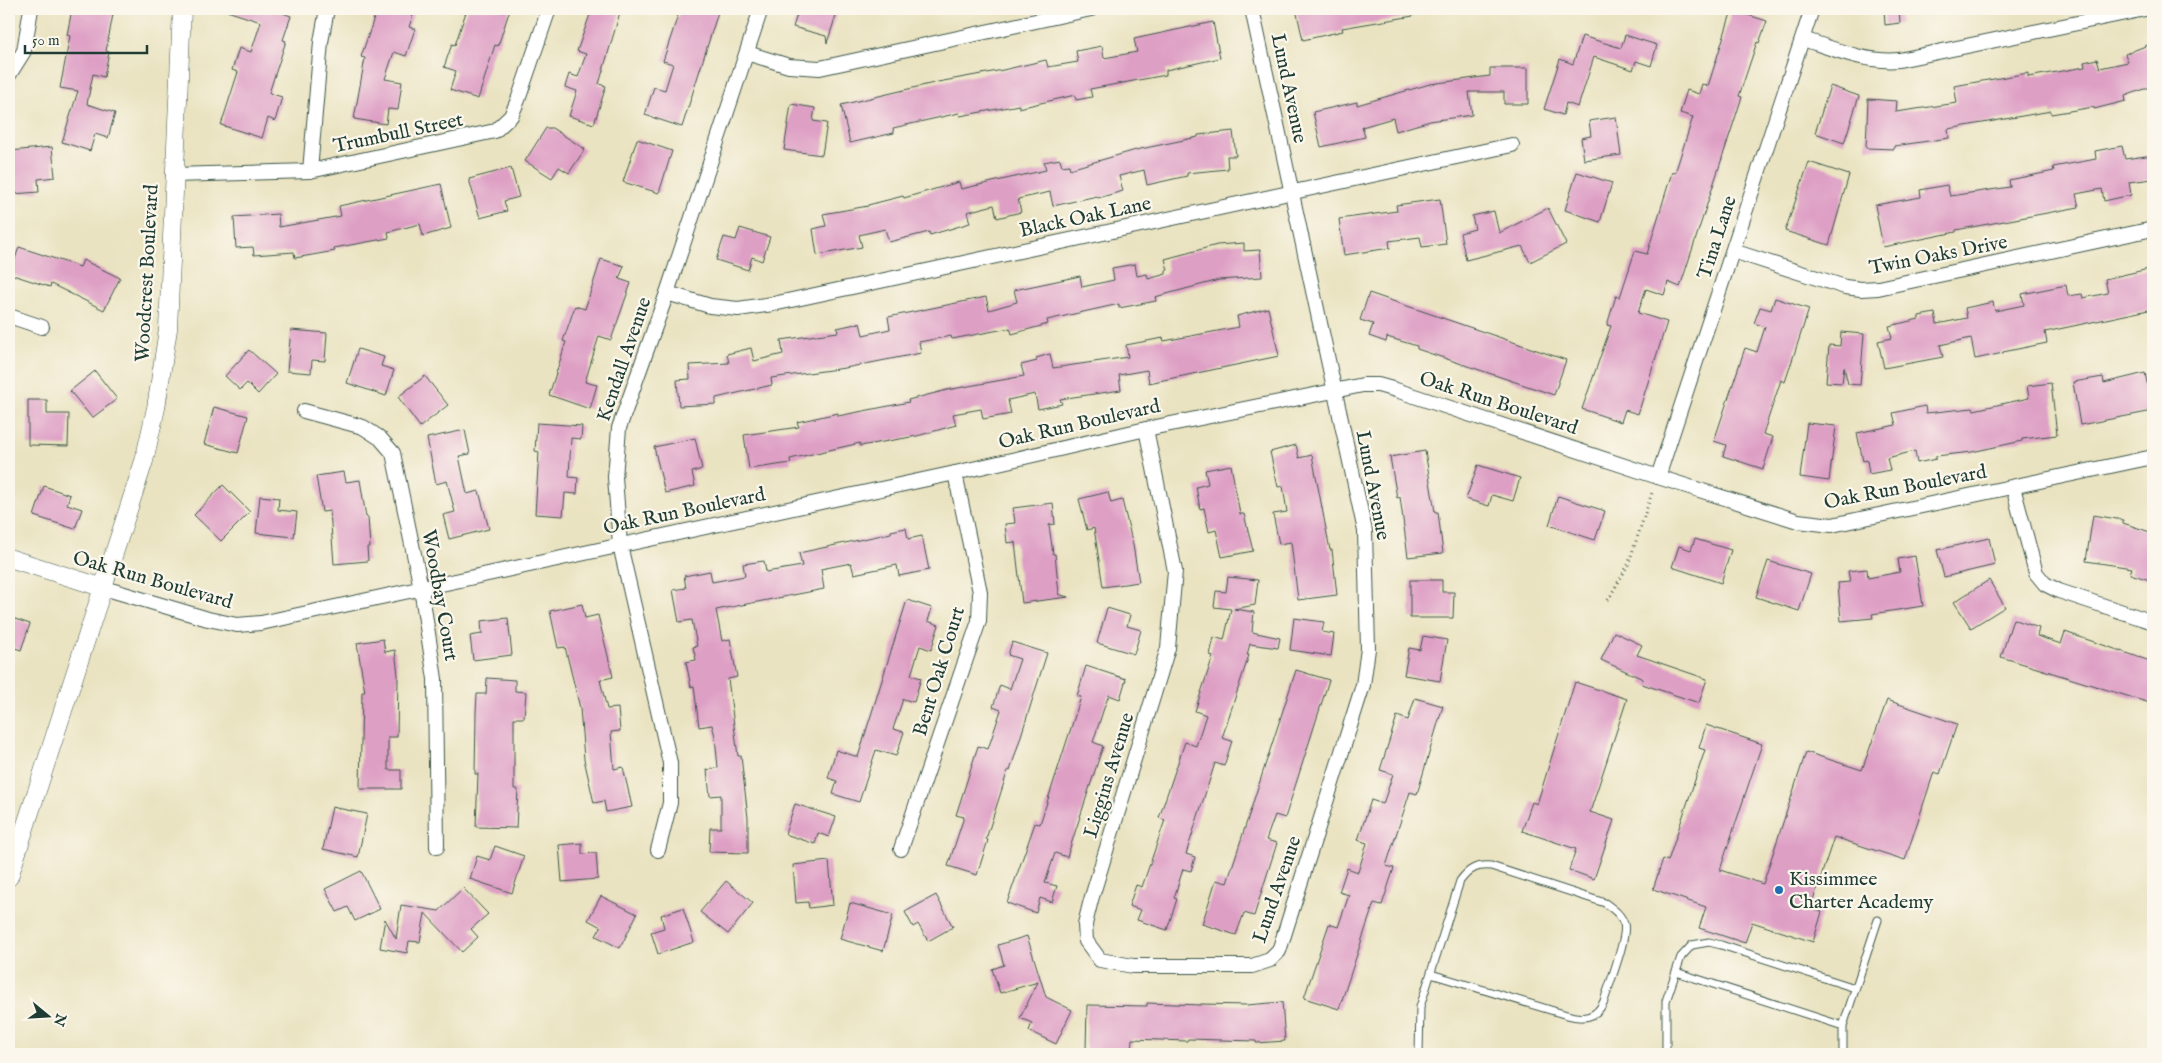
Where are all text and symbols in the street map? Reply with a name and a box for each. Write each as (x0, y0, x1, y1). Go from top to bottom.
scale bar (25, 22, 148, 54)
text: 50 m (32, 31, 60, 50)
street label: Lund Avenue (1265, 31, 1312, 145)
street label: Trumbull Street (331, 107, 466, 159)
street label: Woodcrest Boulevard (130, 183, 165, 363)
street label: Black Oak Lane (1017, 191, 1153, 244)
street label: Tina Lane (1692, 193, 1743, 282)
street label: Twin Oaks Drive (1867, 230, 2010, 281)
street label: Kendall Avenue (591, 294, 657, 425)
street label: Oak Run Boulevard (1416, 366, 1581, 441)
street label: Oak Run Boulevard (996, 394, 1163, 455)
street label: Lund Avenue (1350, 428, 1395, 542)
street label: Oak Run Boulevard (1822, 459, 1989, 515)
street label: Oak Run Boulevard (601, 482, 768, 541)
street label: Woodbay Court (416, 528, 463, 663)
street label: Oak Run Boulevard (70, 546, 236, 615)
street label: Bent Oak Court (908, 604, 971, 739)
street label: Liggins Avenue (1079, 710, 1140, 841)
street label: Lund Avenue (1247, 833, 1307, 946)
place label: Kissimmee Charter Academy (1789, 867, 1934, 915)
marker: Kissimmee Charter Academy (1773, 884, 1785, 896)
north arrow (22, 990, 72, 1040)
text: N (49, 1010, 70, 1028)

